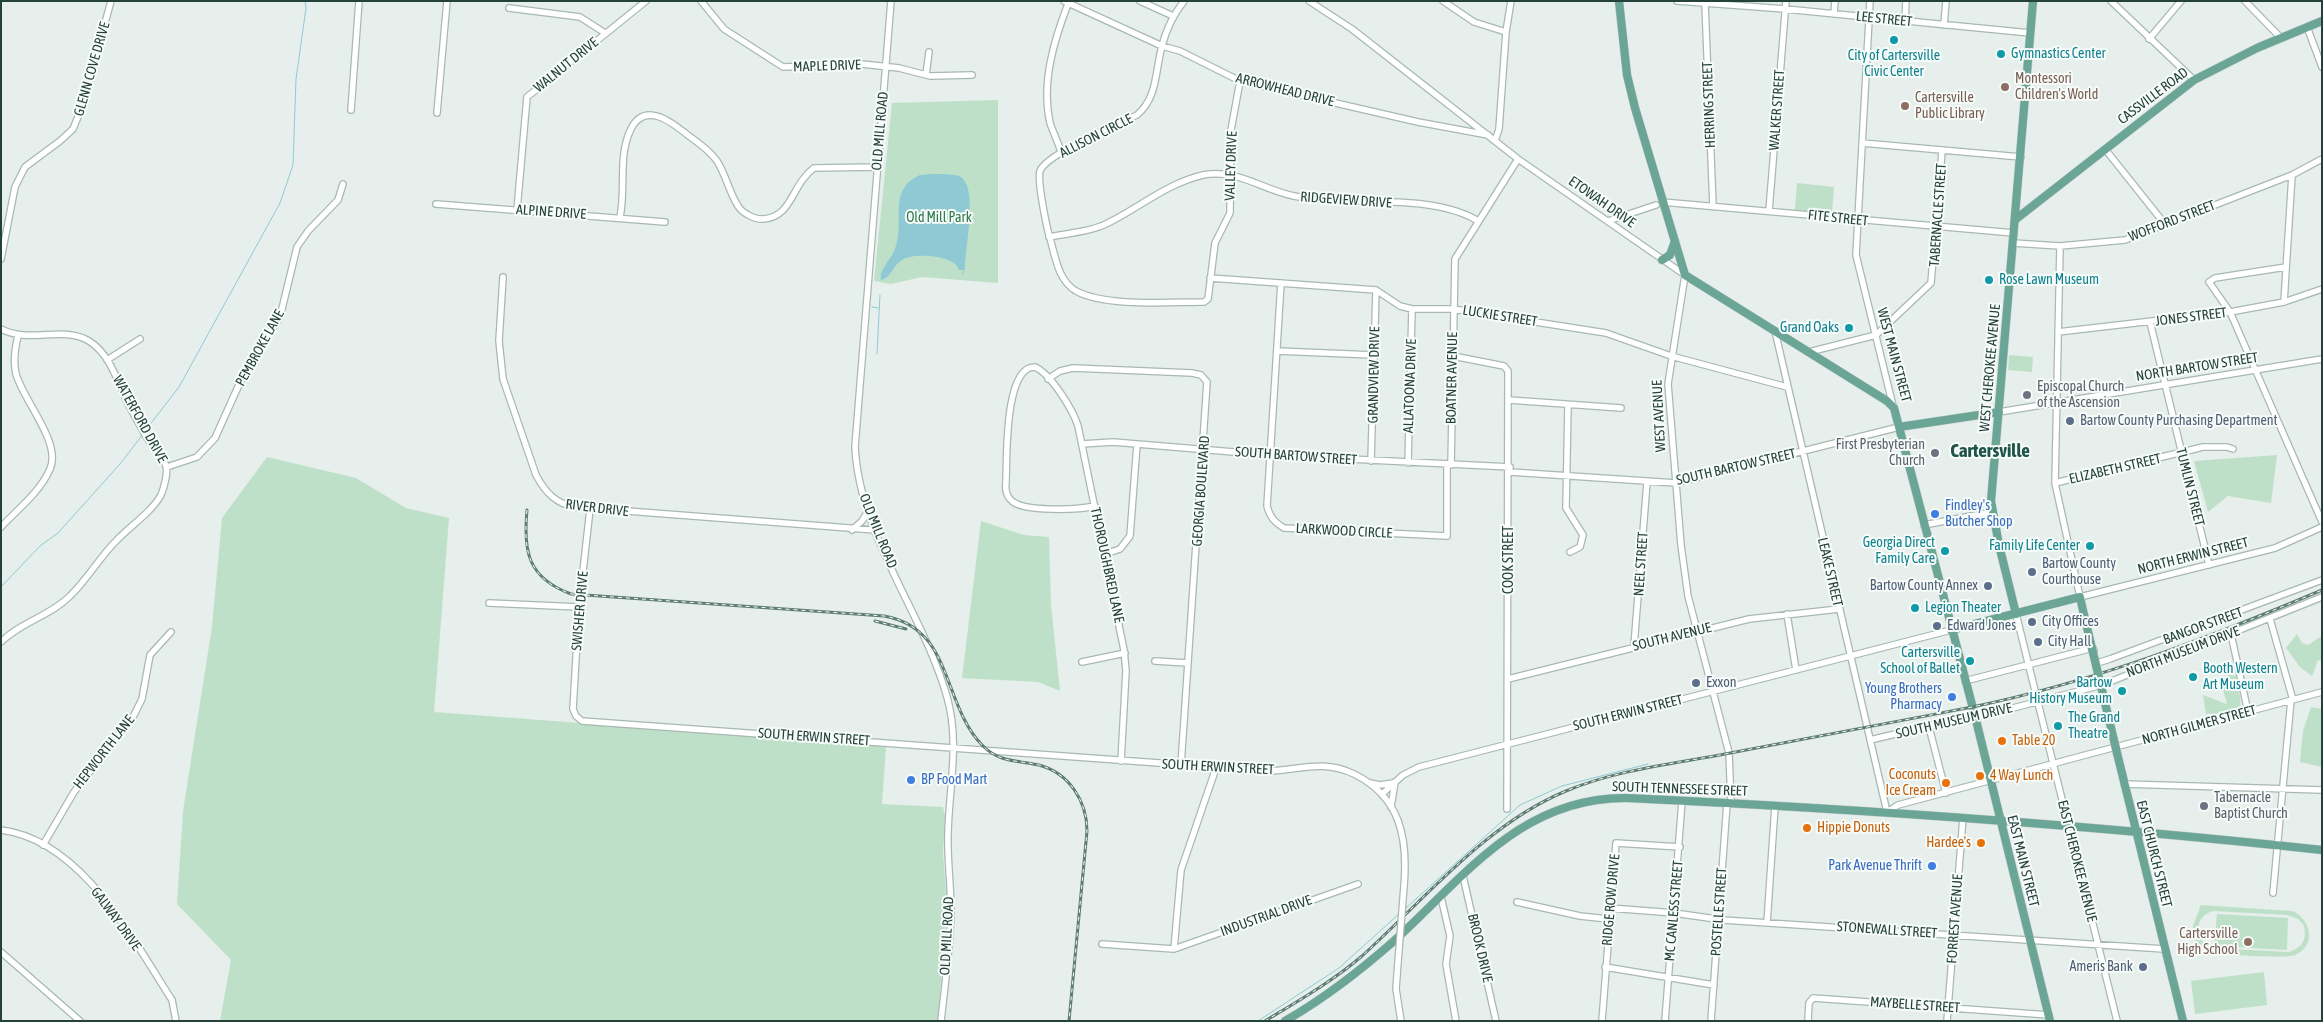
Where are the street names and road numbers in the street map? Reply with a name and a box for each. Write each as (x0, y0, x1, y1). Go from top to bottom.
street label: LEE STREET (1855, 8, 1913, 30)
street label: GLENN COVE DRIVE (71, 20, 113, 118)
street label: WALNUT DRIVE (530, 34, 602, 96)
street label: MAPLE DRIVE (793, 56, 861, 76)
street label: HERRING STREET (1699, 62, 1719, 148)
street label: CASSVILLE ROAD (2114, 64, 2192, 128)
street label: WALKER STREET (1766, 69, 1788, 151)
street label: ARROWHEAD DRIVE (1234, 70, 1336, 110)
street label: OLD MILL ROAD (868, 91, 892, 171)
street label: ALLISON CIRCLE (1057, 110, 1135, 162)
street label: VALLEY DRIVE (1221, 131, 1241, 201)
street label: TABERNACLE STREET (1926, 163, 1950, 267)
street label: ETOWAH DRIVE (1565, 173, 1639, 231)
street label: RIDGEVIEW DRIVE (1300, 188, 1392, 212)
street label: WOFFORD STREET (2126, 197, 2218, 245)
street label: ALPINE DRIVE (515, 201, 587, 223)
street label: FITE STREET (1807, 206, 1869, 230)
street label: LUCKIE STREET (1461, 302, 1539, 330)
street label: WEST CHEROKEE AVENUE (1976, 303, 2004, 433)
street label: JONES STREET (2154, 304, 2228, 330)
street label: WEST MAIN STREET (1873, 306, 1915, 404)
street label: PEMBROKE LANE (232, 307, 288, 389)
street label: GRANDVIEW DRIVE (1365, 326, 1383, 424)
street label: BOATNER AVENUE (1443, 332, 1461, 424)
street label: ALLATOONA DRIVE (1400, 338, 1420, 434)
street label: NORTH BARTOW STREET (2135, 349, 2259, 385)
street label: WATERFORD DRIVE (109, 372, 171, 466)
street label: WEST AVENUE (1649, 380, 1669, 452)
street label: GEORGIA BOULEVARD (1189, 435, 1213, 547)
street label: SOUTH BARTOW STREET (1235, 443, 1357, 469)
street label: SOUTH BARTOW STREET (1675, 445, 1797, 489)
street label: TUMLIN STREET (2172, 446, 2208, 528)
street label: ELIZABETH STREET (2067, 450, 2163, 488)
street label: OLD MILL ROAD (855, 491, 901, 571)
street label: RIVER DRIVE (564, 496, 630, 520)
street label: THOROUGHBRED LANE (1087, 506, 1127, 624)
street label: LARKWOOD CIRCLE (1295, 520, 1393, 542)
street label: COOK STREET (1501, 526, 1517, 594)
street label: NEEL STREET (1630, 531, 1652, 597)
street label: NORTH ERWIN STREET (2136, 534, 2250, 578)
street label: LEAKE STREET (1814, 536, 1846, 608)
street label: SWISHER DRIVE (568, 571, 592, 651)
street label: BANGOR STREET (2161, 604, 2245, 648)
street label: SOUTH AVENUE (1631, 619, 1713, 655)
street label: NORTH MUSEUM DRIVE (2124, 623, 2242, 681)
street label: SOUTH ERWIN STREET (1571, 691, 1685, 735)
street label: SOUTH MUSEUM DRIVE (1894, 699, 2014, 743)
street label: NORTH GILMER STREET (2140, 702, 2258, 748)
street label: HEPWORTH LANE (70, 712, 138, 792)
street label: SOUTH ERWIN STREET (757, 725, 871, 749)
street label: SOUTH ERWIN STREET (1161, 756, 1275, 778)
street label: SOUTH TENNESSEE STREET (1612, 778, 1748, 800)
street label: EAST CHEROKEE AVENUE (2054, 798, 2100, 924)
street label: EAST CHURCH STREET (2133, 799, 2175, 909)
street label: EAST MAIN STREET (2003, 813, 2043, 909)
street label: RIDGE ROW DRIVE (1599, 853, 1623, 947)
street label: MC CANLESS STREET (1661, 860, 1687, 962)
street label: POSTELLE STREET (1708, 867, 1730, 957)
street label: FORREST AVENUE (1943, 874, 1967, 964)
street label: GALWAY DRIVE (87, 884, 145, 954)
street label: INDUSTRIAL DRIVE (1218, 892, 1314, 940)
street label: OLD MILL ROAD (937, 896, 957, 976)
street label: BROOK DRIVE (1464, 912, 1496, 984)
street label: STONEWALL STREET (1836, 918, 1938, 942)
street label: MAYBELLE STREET (1869, 993, 1961, 1017)

